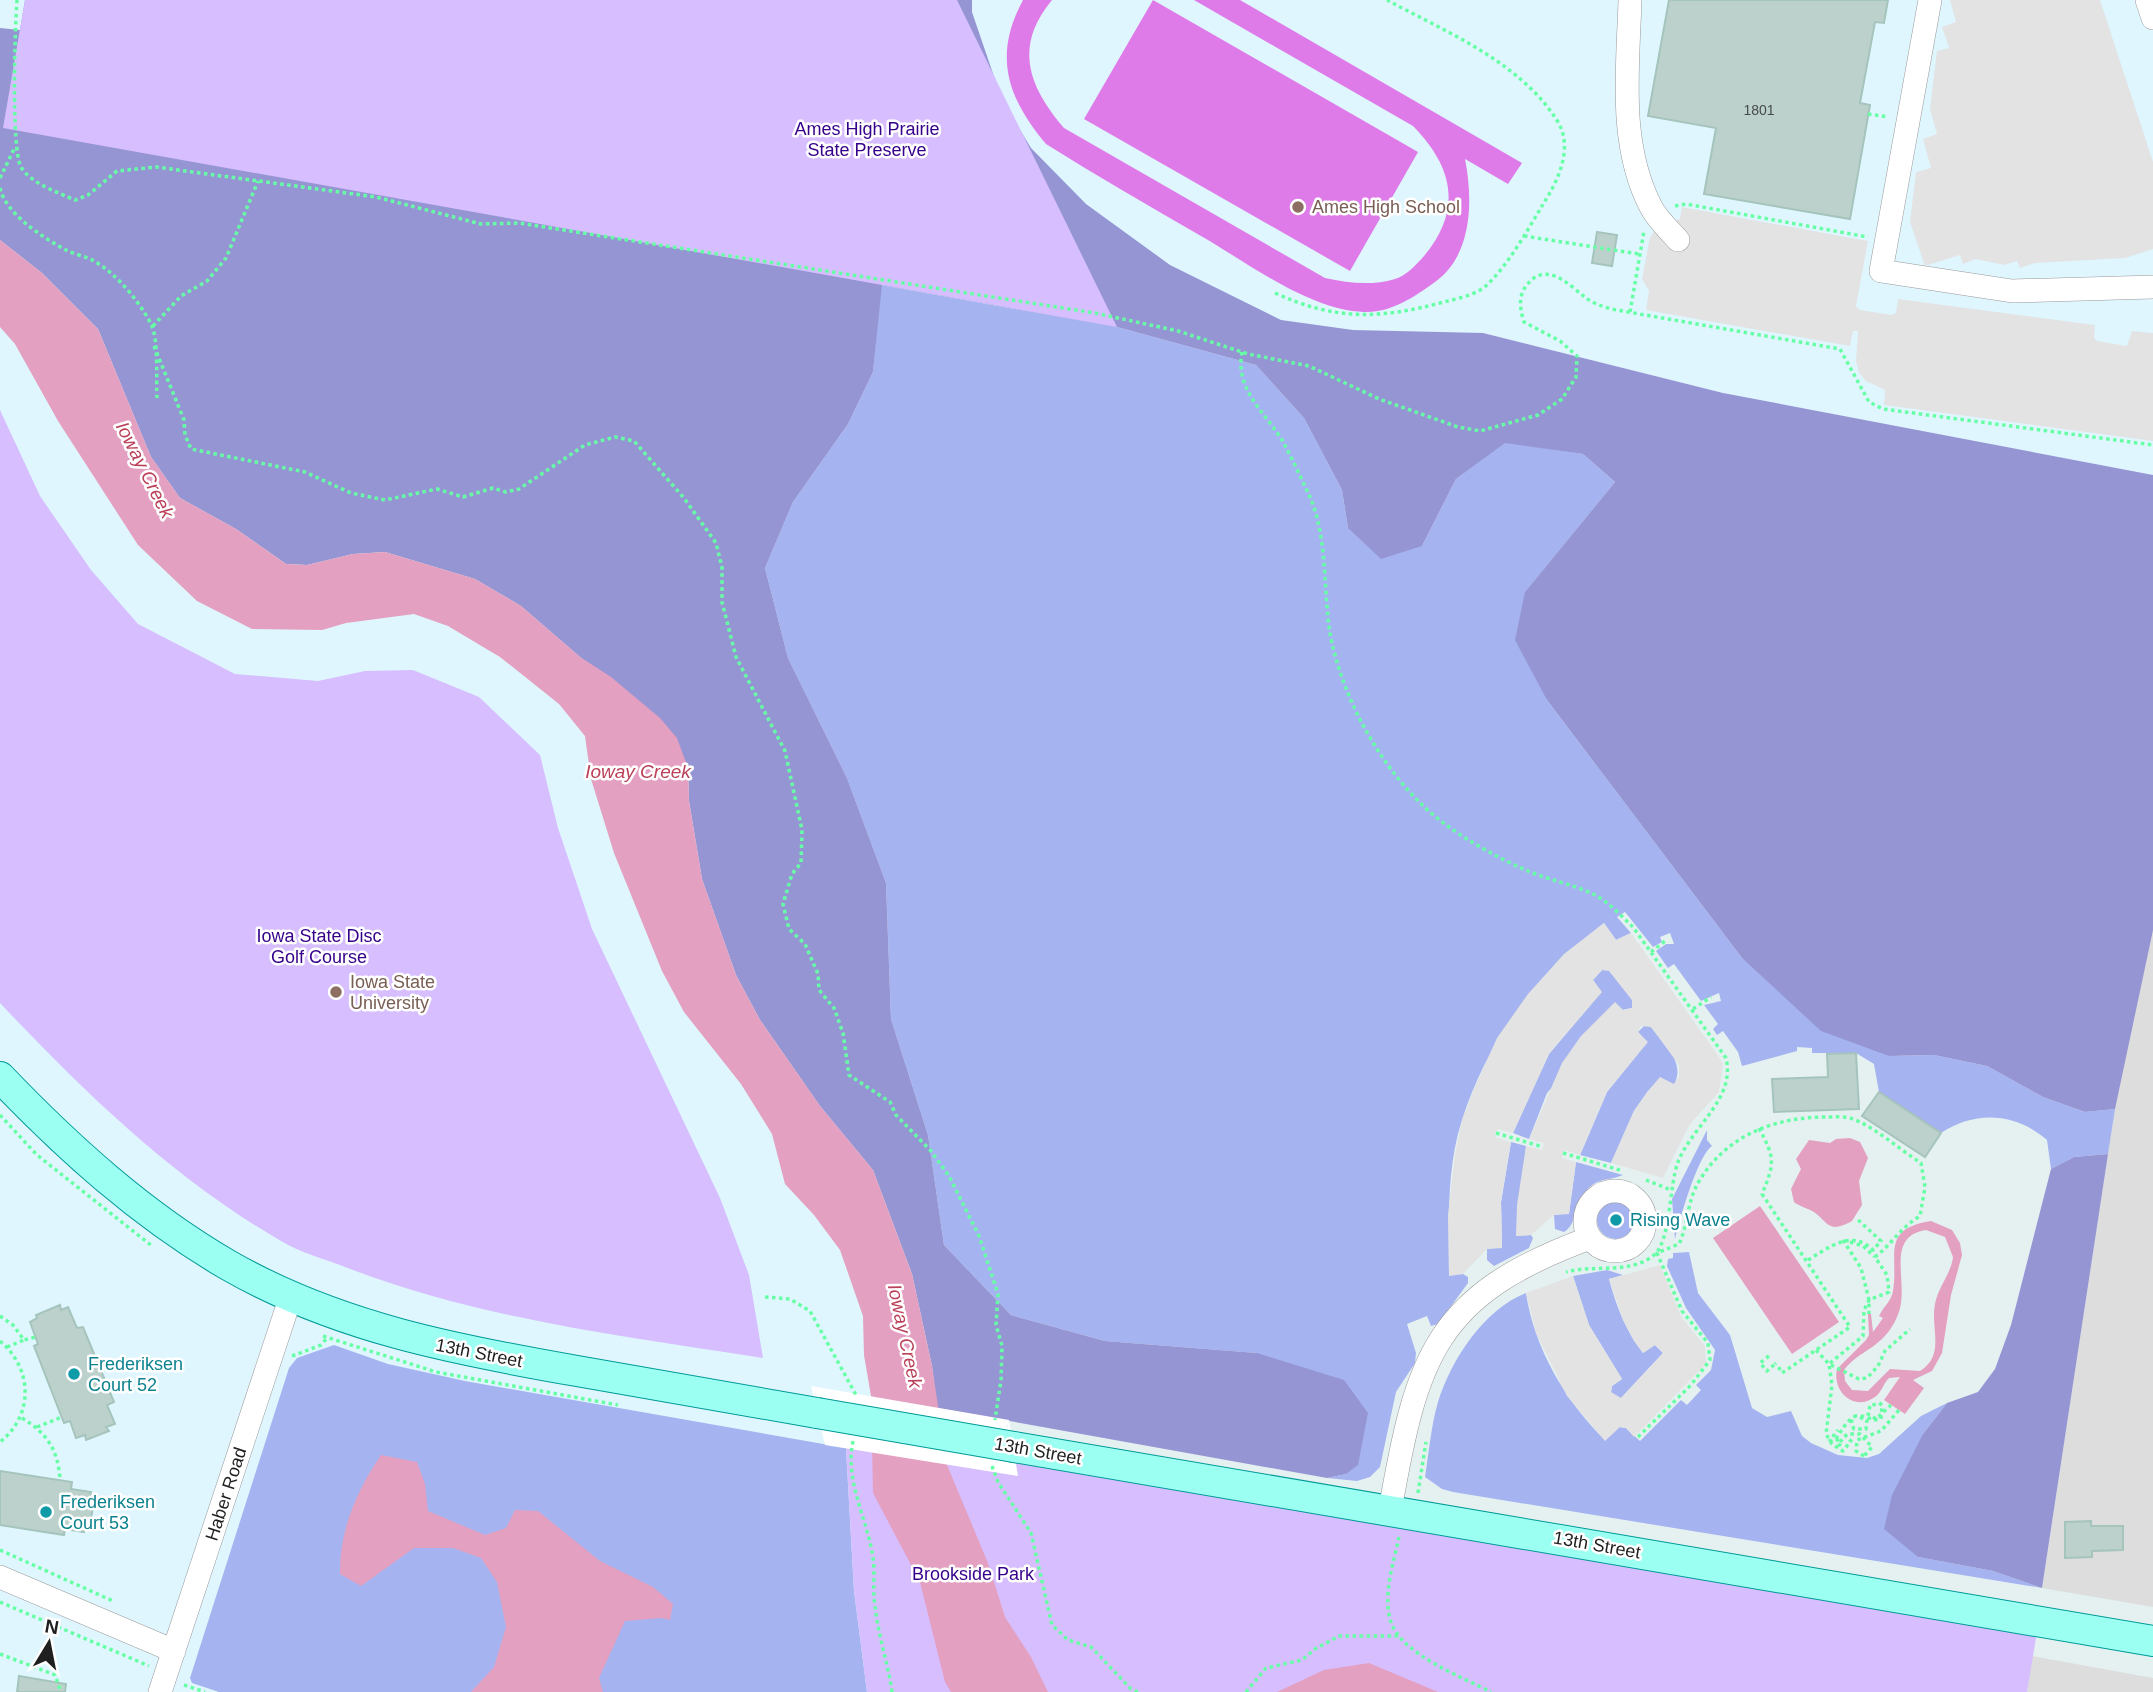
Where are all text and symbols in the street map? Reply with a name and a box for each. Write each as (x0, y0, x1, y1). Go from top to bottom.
house number: 1801 (1743, 102, 1775, 118)
park label: Ames High Prairie State Preserve (794, 119, 940, 160)
place label: Ames High School (1312, 197, 1460, 217)
marker: Ames High School (1290, 199, 1306, 215)
water label: Ioway Creek (112, 418, 179, 523)
water label: Ioway Creek (585, 761, 692, 782)
park label: Iowa State Disc Golf Course (256, 926, 382, 967)
place label: Iowa State University (350, 972, 435, 1013)
marker: Iowa State University (328, 984, 344, 1000)
place label: Rising Wave (1630, 1210, 1730, 1230)
marker: Rising Wave (1608, 1212, 1624, 1228)
water label: Ioway Creek (884, 1282, 927, 1391)
street label: 13th Street (434, 1335, 524, 1371)
place label: Frederiksen Court 52 (88, 1354, 183, 1395)
marker: Frederiksen Court 52 (66, 1366, 82, 1382)
street label: 13th Street (993, 1434, 1083, 1468)
street label: Haber Road (201, 1445, 251, 1543)
place label: Frederiksen Court 53 (60, 1492, 155, 1533)
marker: Frederiksen Court 53 (38, 1504, 54, 1520)
street label: 13th Street (1552, 1528, 1642, 1562)
park label: Brookside Park (912, 1564, 1035, 1584)
north arrow (14, 1608, 84, 1678)
text: N (43, 1615, 60, 1638)

